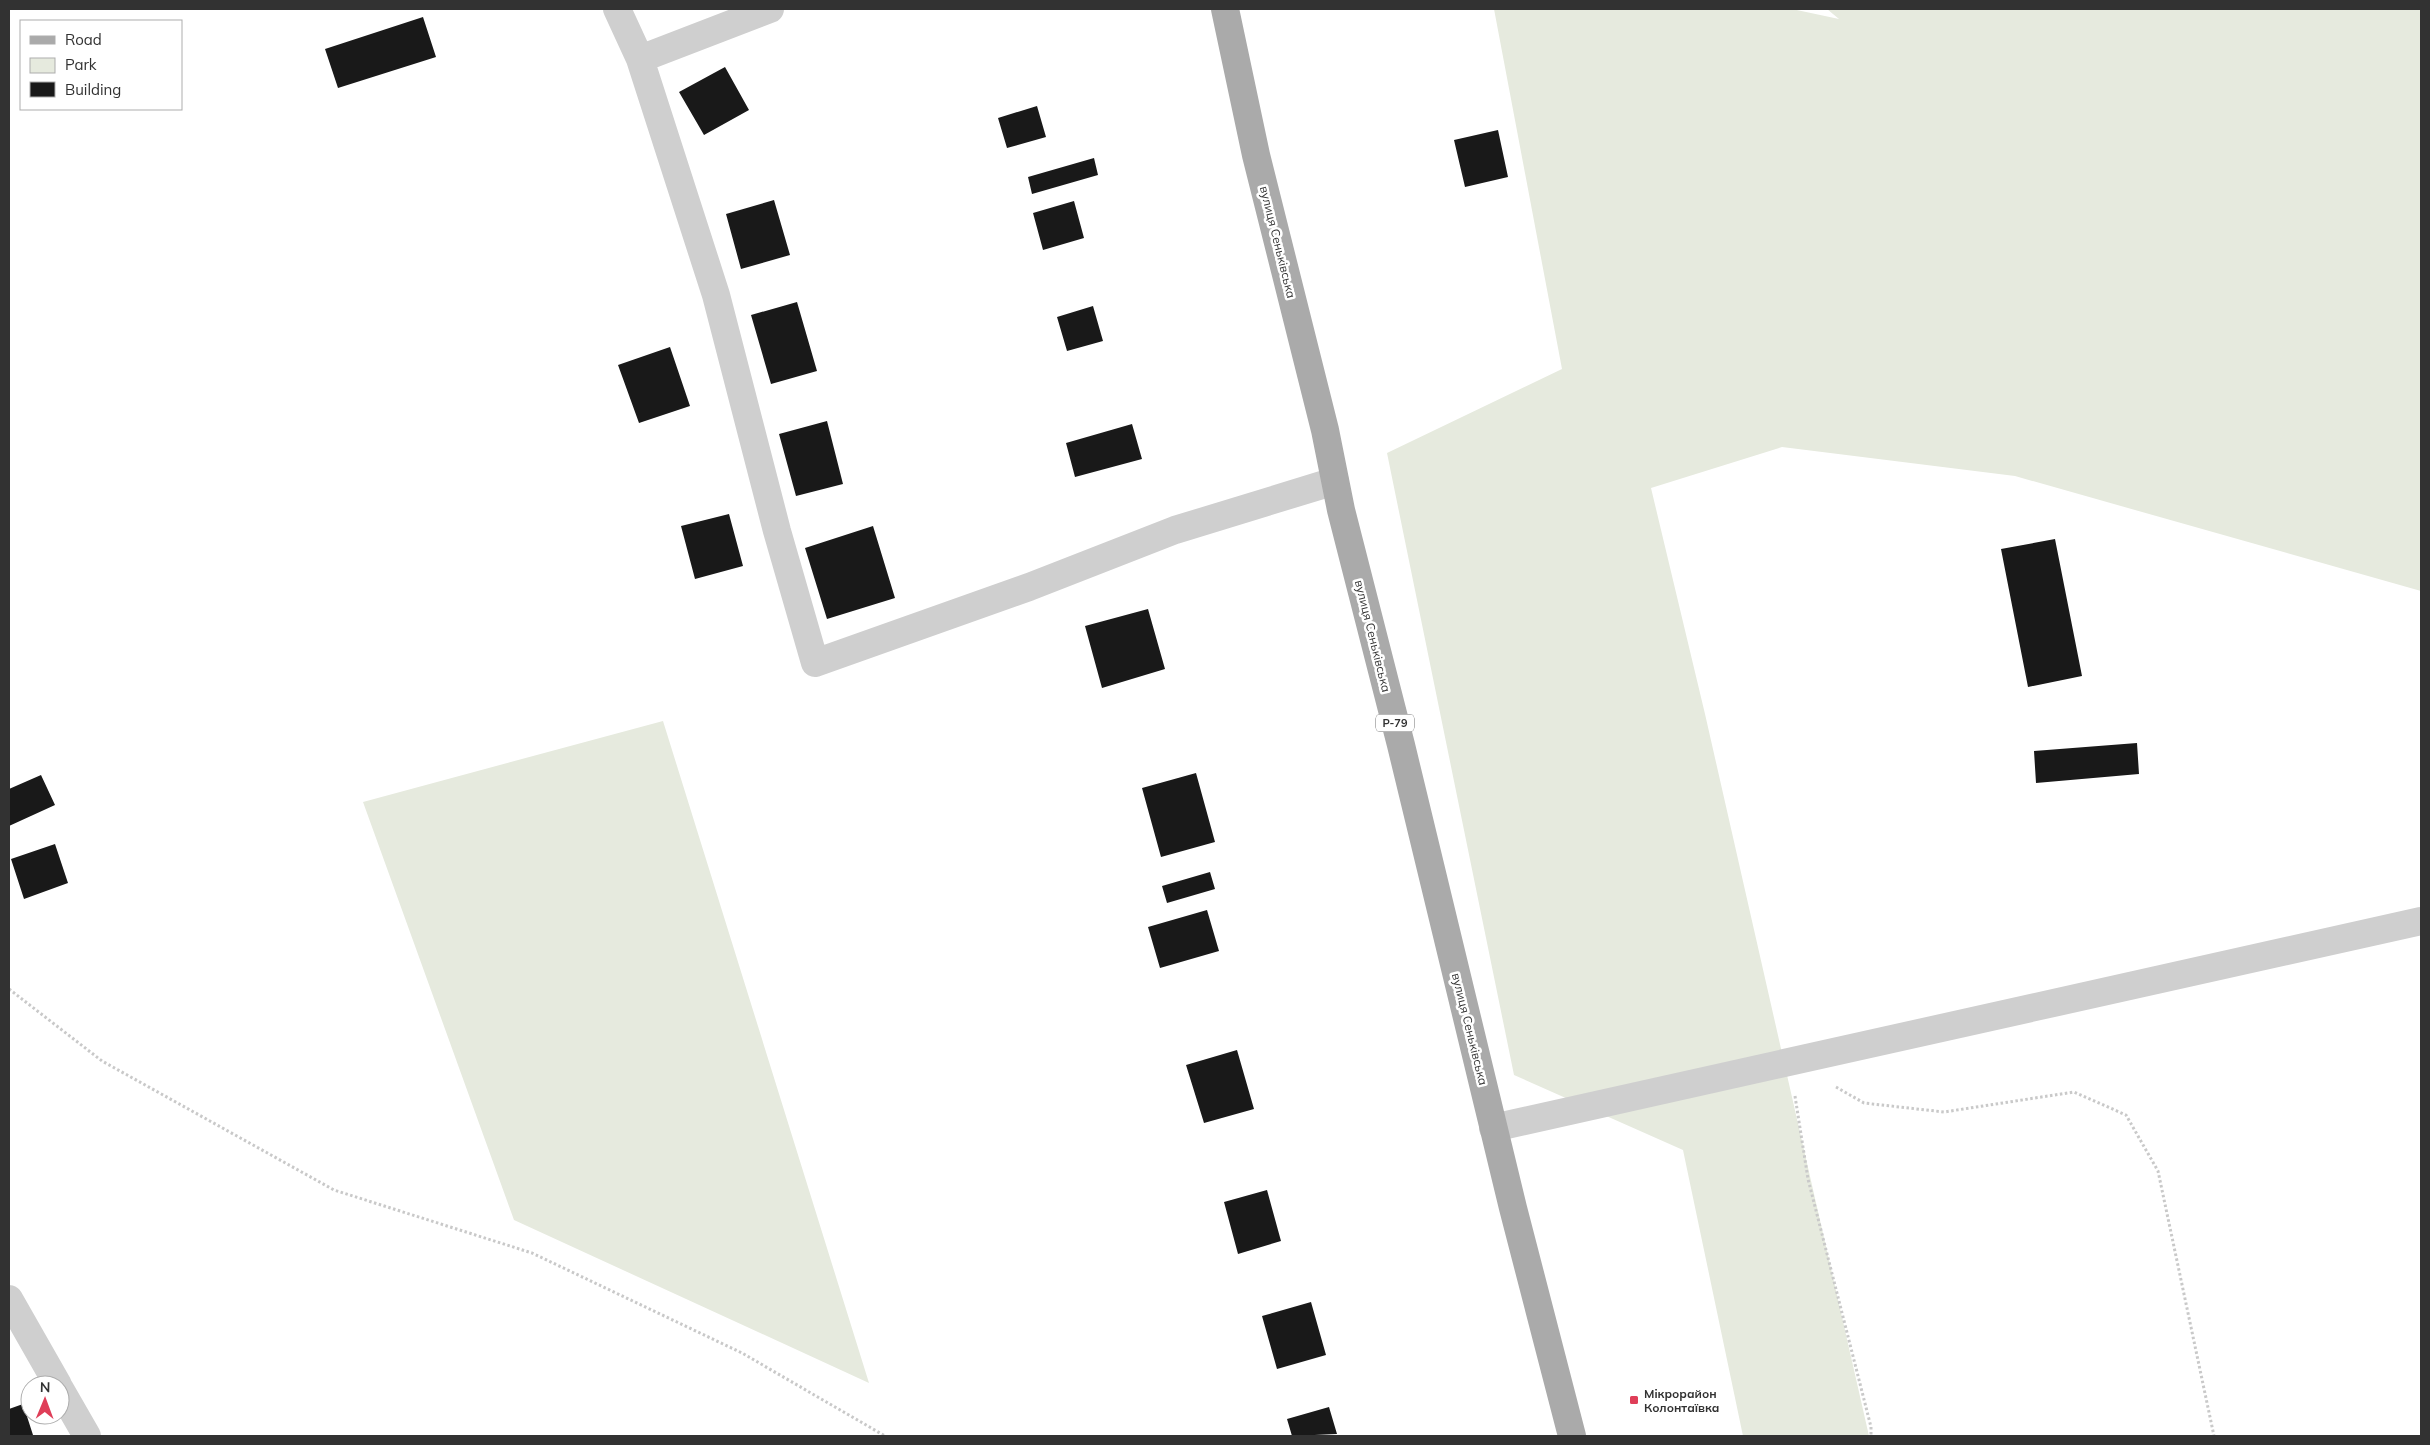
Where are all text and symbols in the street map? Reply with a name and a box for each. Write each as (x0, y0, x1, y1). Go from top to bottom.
legend (20, 20, 182, 110)
text: Road (65, 30, 102, 49)
text: Park (65, 55, 97, 74)
text: Building (65, 80, 121, 99)
street label: вулиця Сенькiвська (1257, 184, 1299, 300)
street label: вулиця Сенькiвська (1352, 578, 1394, 694)
road number: Р-79 (1376, 714, 1414, 731)
street label: вулиця Сенькiвська (1449, 971, 1491, 1087)
north arrow (20, 1375, 70, 1425)
text: N (40, 1378, 51, 1396)
place label: Мiкрорайон Колонтаївка (1644, 1386, 1719, 1415)
marker: Мiкрорайон Колонтаївка (1628, 1394, 1640, 1406)

